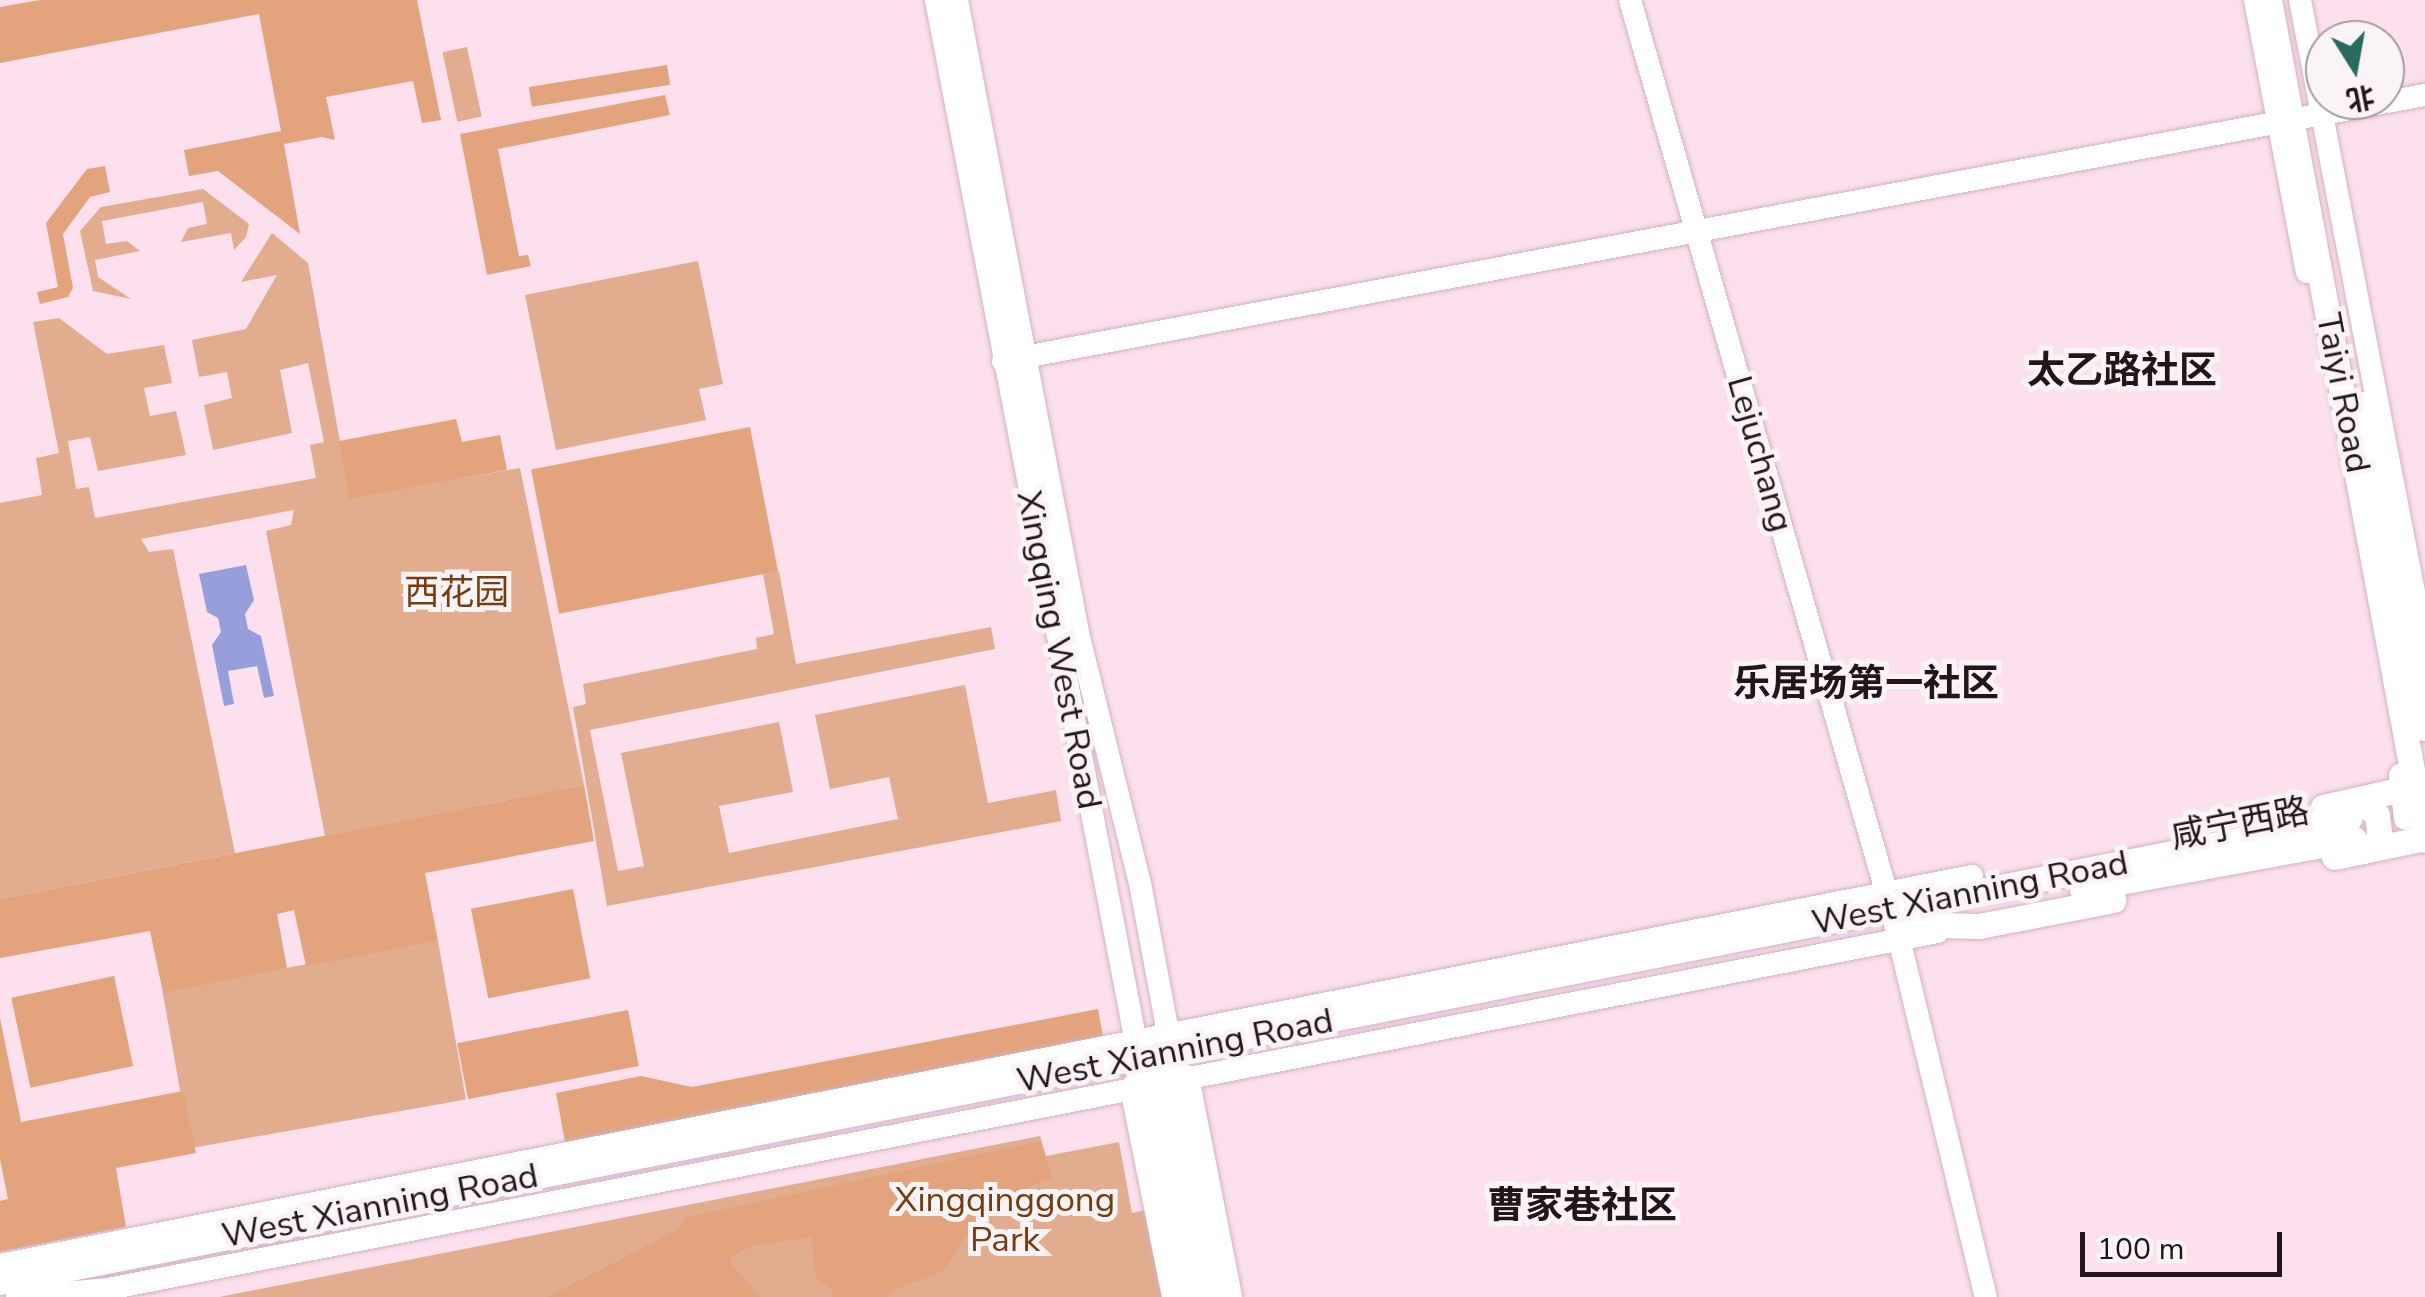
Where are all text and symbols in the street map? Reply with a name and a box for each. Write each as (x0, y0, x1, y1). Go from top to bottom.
north arrow (2305, 20, 2405, 120)
text: 北 (2343, 76, 2378, 119)
street label: Taiyi Road (2307, 310, 2379, 476)
district label: 太乙路社区 (2027, 348, 2217, 394)
street label: Lejuchang (1718, 371, 1802, 537)
street label: Xingqing West Road (1008, 487, 1110, 813)
park label: 西花园 (405, 572, 509, 614)
district label: 乐居场第一社区 (1733, 661, 1999, 707)
street label: 咸宁西路 (2167, 790, 2313, 858)
street label: West Xianning Road (1808, 842, 2132, 944)
street label: West Xianning Road (1013, 1000, 1337, 1102)
street label: West Xianning Road (218, 1155, 542, 1257)
park label: Xingqinggong Park (895, 1179, 1115, 1261)
district label: 曹家巷社区 (1487, 1183, 1677, 1229)
scale bar (2085, 1212, 2288, 1274)
text: 100 m (2097, 1229, 2184, 1270)

